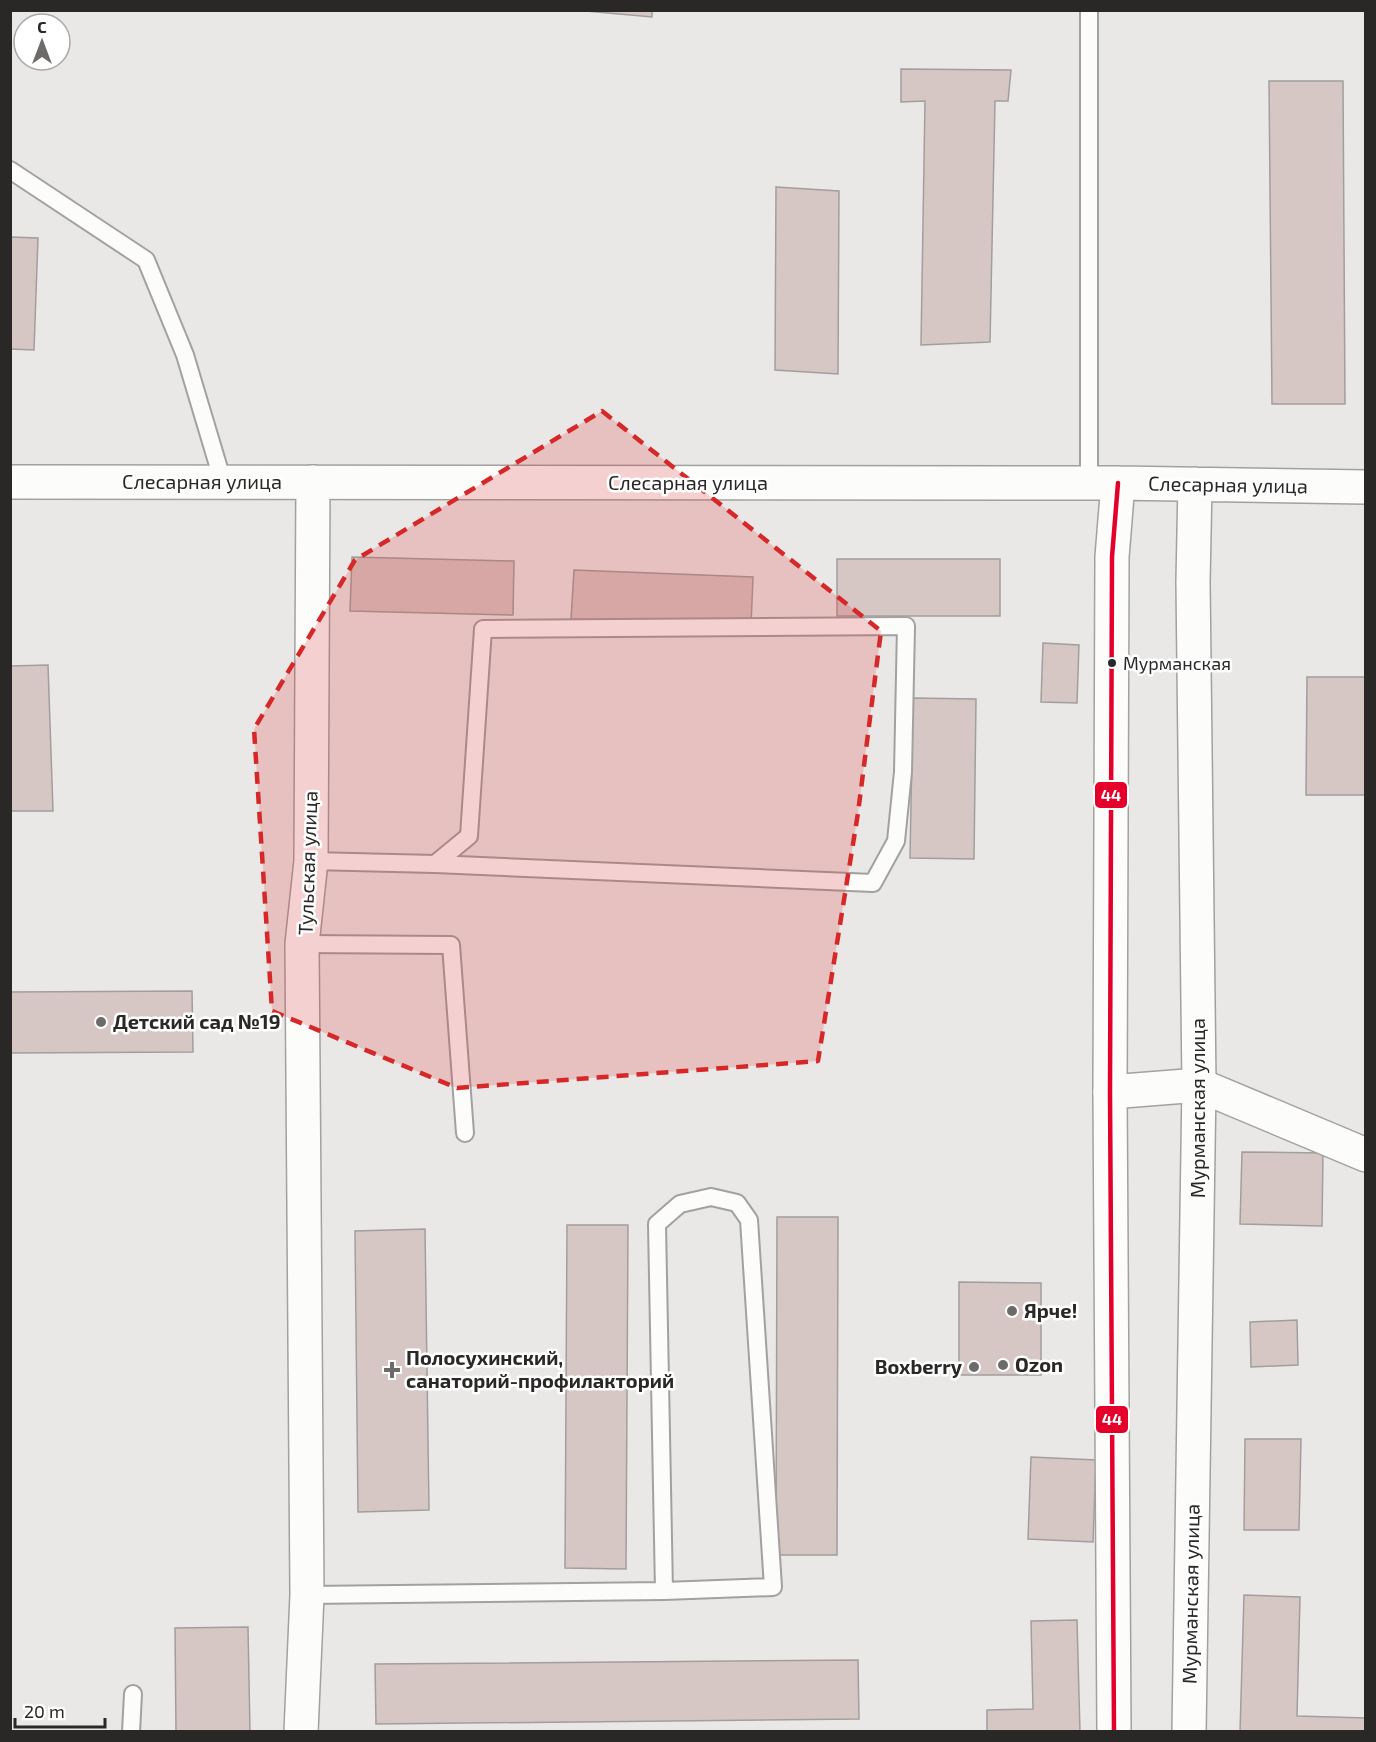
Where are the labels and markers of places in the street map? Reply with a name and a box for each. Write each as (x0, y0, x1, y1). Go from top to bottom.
place label: Мурманская (1123, 652, 1231, 674)
marker: Мурманская (1106, 657, 1118, 669)
place label: Детский сад №19 (113, 1009, 280, 1033)
marker: Детский сад №19 (94, 1015, 108, 1029)
place label: Ярче! (1024, 1298, 1078, 1322)
marker: Ярче! (1005, 1304, 1019, 1318)
place label: Полосухинский, санаторий-профилакторий (406, 1345, 674, 1392)
place label: Ozon (1015, 1352, 1063, 1376)
place label: Boxberry (875, 1354, 963, 1379)
marker: Ozon (996, 1358, 1010, 1372)
marker: Boxberry (967, 1360, 981, 1374)
marker: Полосухинский, санаторий-профилакторий (383, 1361, 401, 1379)

